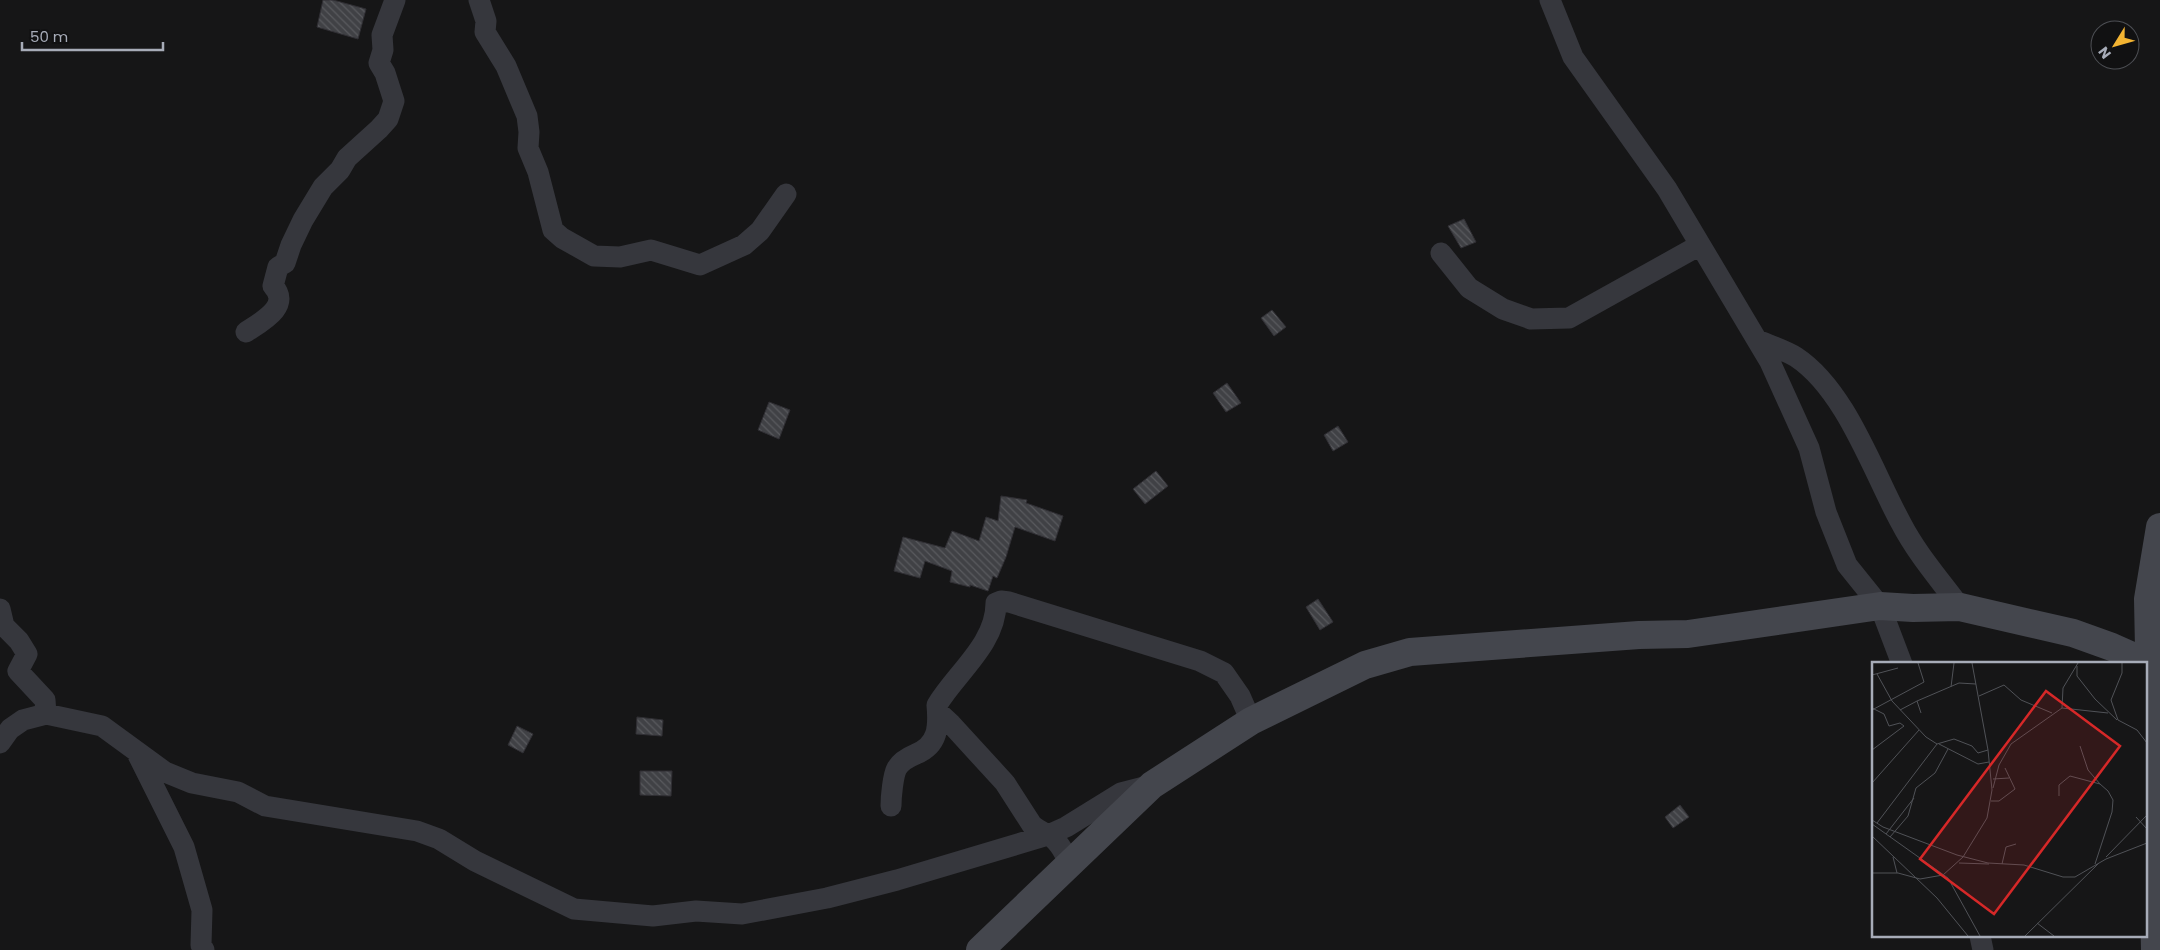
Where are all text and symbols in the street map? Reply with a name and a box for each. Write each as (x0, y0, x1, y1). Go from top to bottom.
scale bar (22, 20, 164, 52)
north arrow (2090, 20, 2140, 70)
text: 50 m (30, 26, 68, 47)
text: N (2093, 43, 2116, 63)
inset map (1872, 662, 2148, 938)

